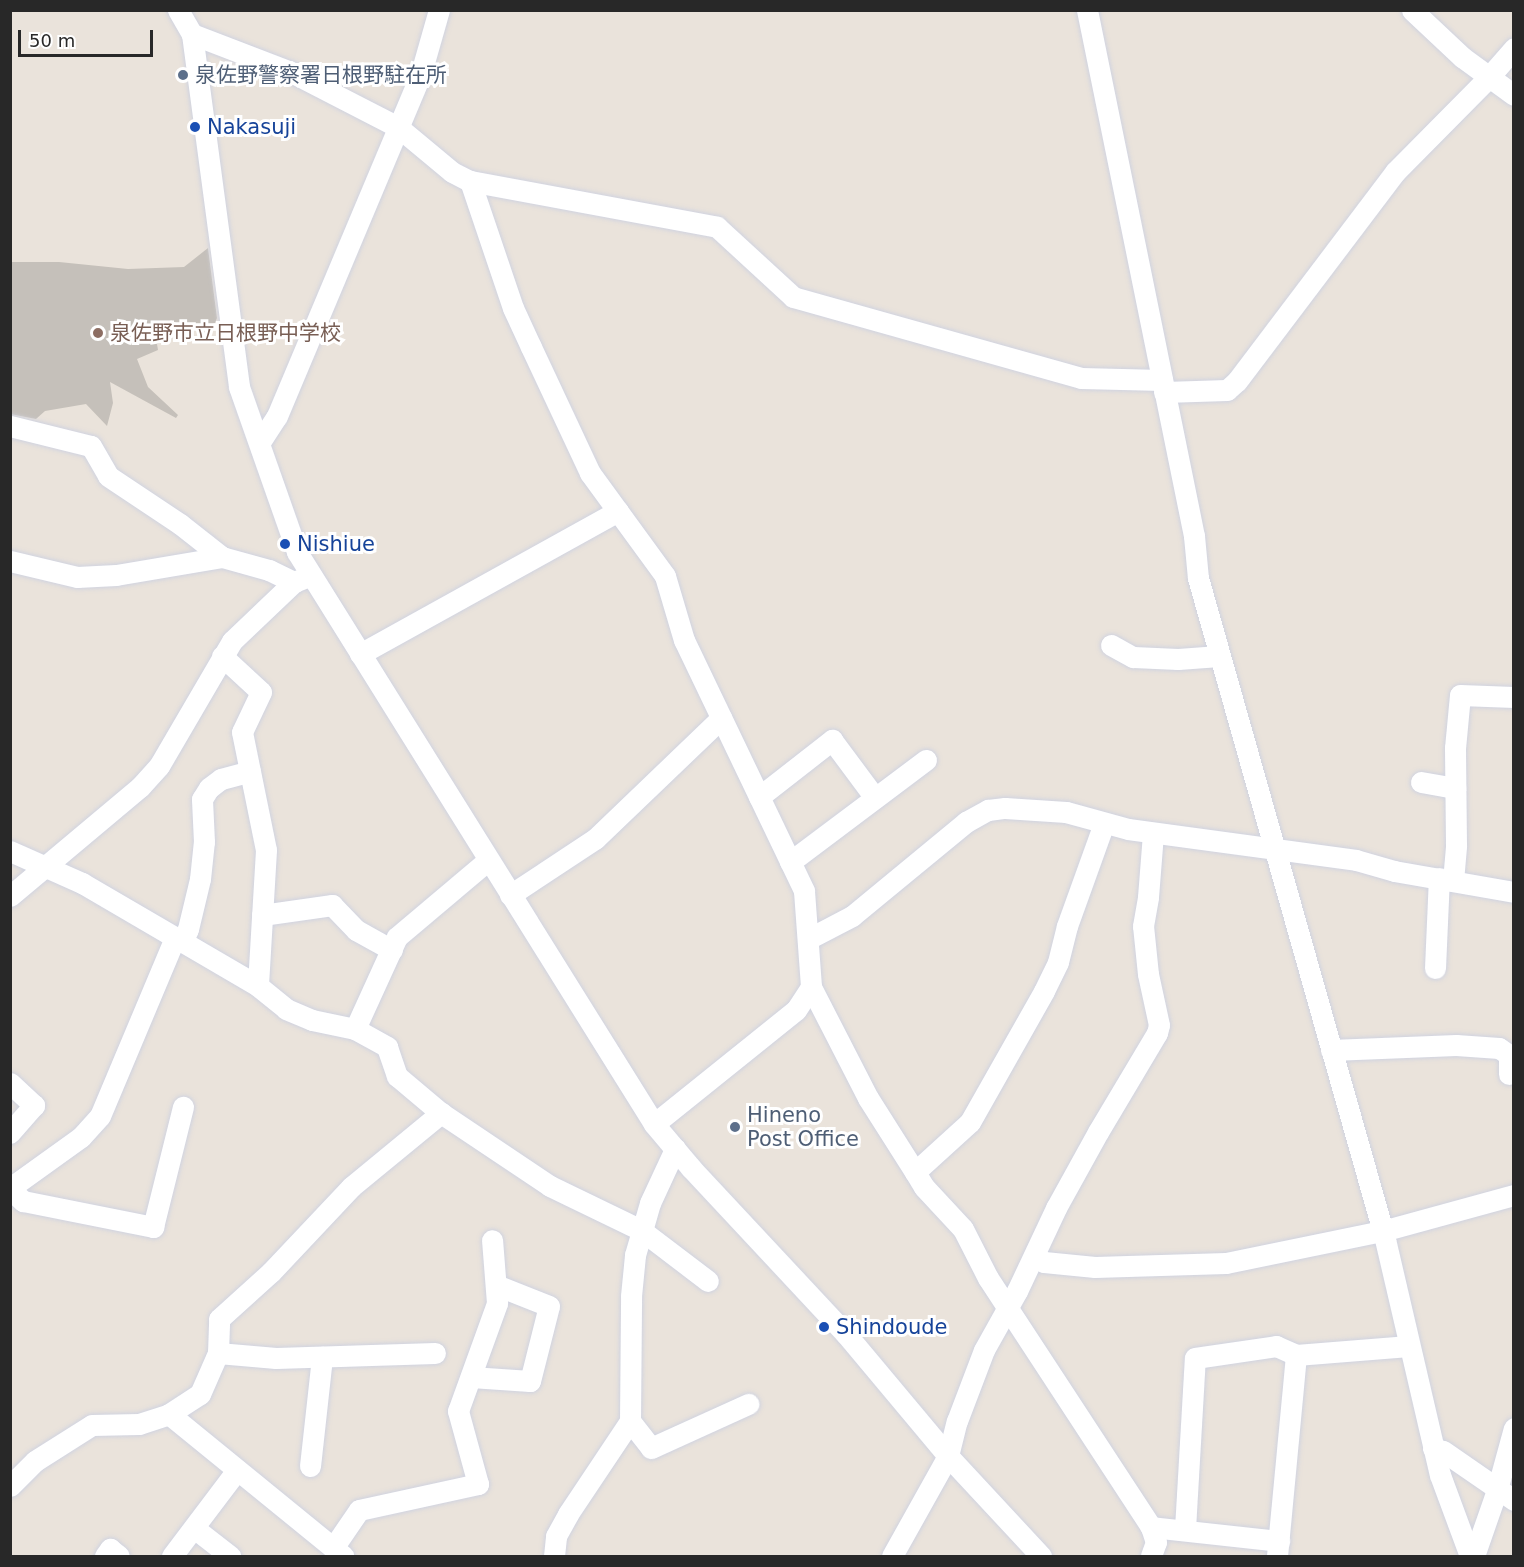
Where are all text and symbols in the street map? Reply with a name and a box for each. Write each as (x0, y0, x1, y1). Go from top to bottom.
scale bar (21, 18, 156, 56)
text: 50 m (29, 30, 75, 51)
place label: 泉佐野警察署日根野駐在所 (195, 62, 447, 88)
marker: 泉佐野警察署日根野駐在所 (176, 68, 190, 82)
place label: Nakasuji (207, 114, 296, 140)
marker: Nakasuji (188, 120, 202, 134)
place label: 泉佐野市立日根野中学校 (110, 320, 341, 346)
marker: 泉佐野市立日根野中学校 (91, 326, 105, 340)
place label: Nishiue (297, 531, 375, 557)
marker: Nishiue (278, 537, 292, 551)
place label: Hineno Post Office (747, 1102, 859, 1152)
marker: Hineno Post Office (728, 1120, 742, 1134)
place label: Shindoude (836, 1314, 948, 1340)
marker: Shindoude (817, 1320, 831, 1334)

